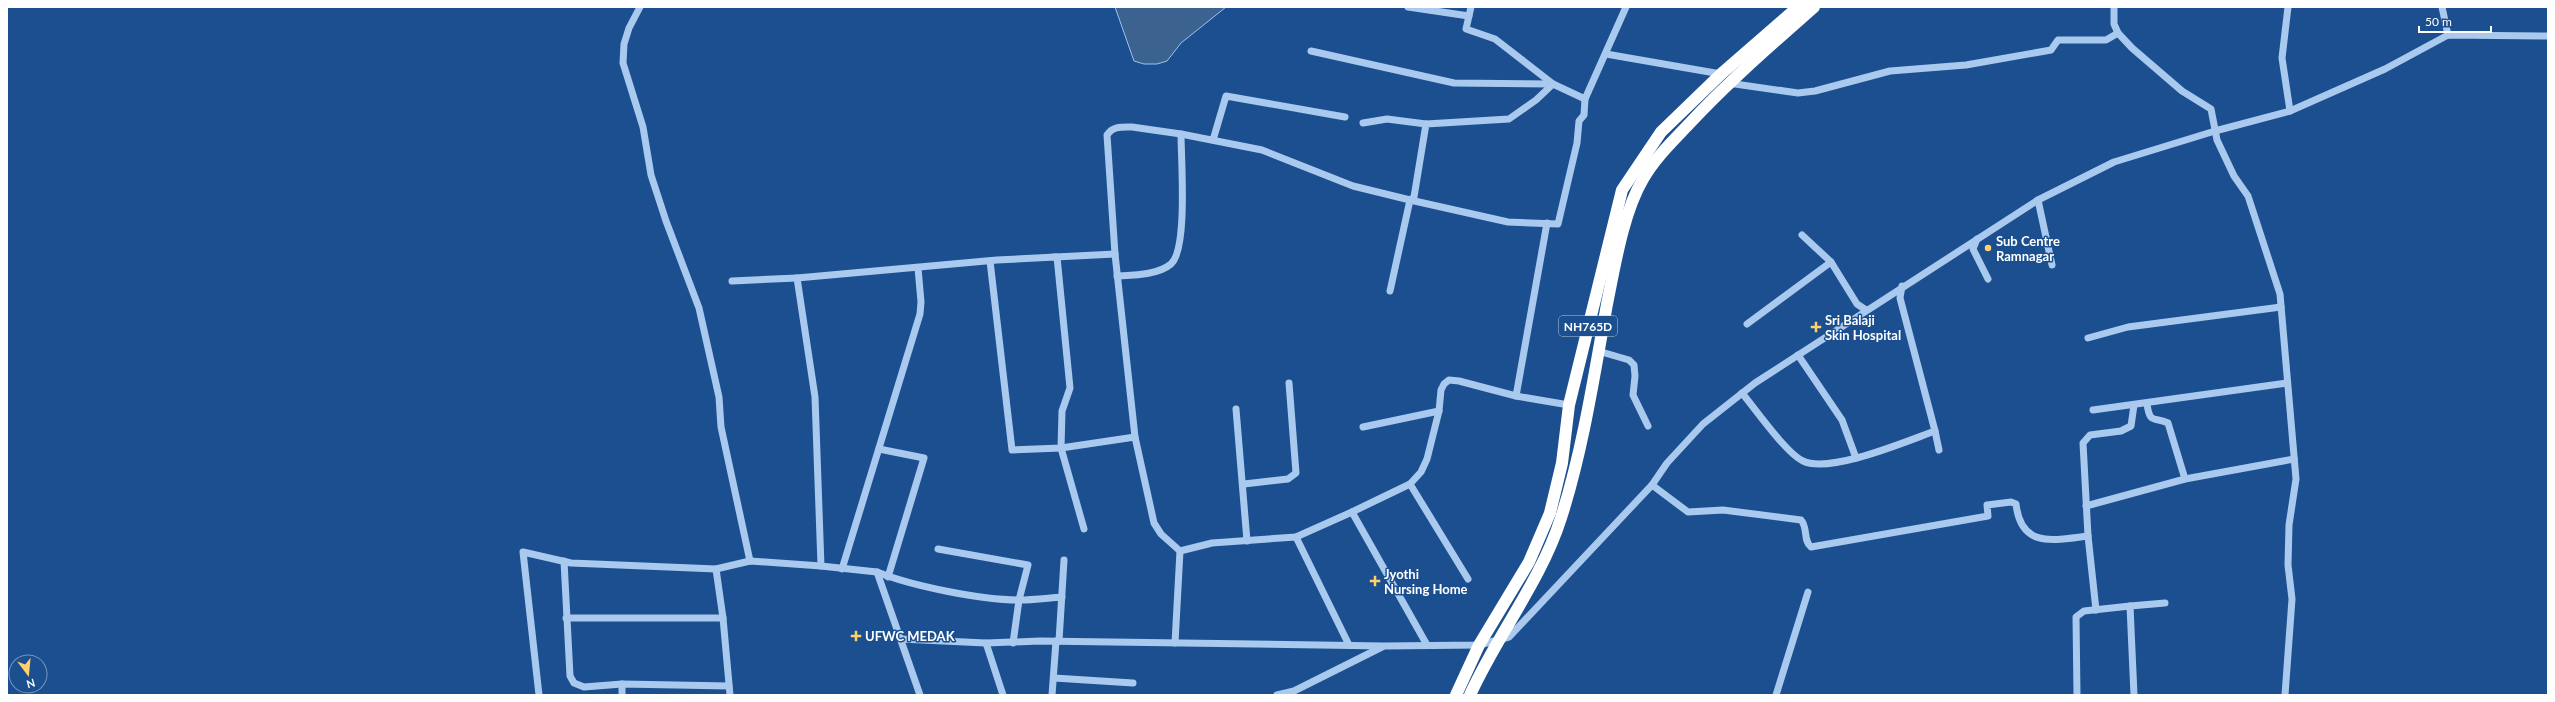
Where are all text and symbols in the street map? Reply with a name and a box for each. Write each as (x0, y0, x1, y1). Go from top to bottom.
scale bar (2419, 8, 2491, 34)
text: 50 m (2425, 14, 2452, 29)
place label: Sub Centre Ramnagar (1996, 233, 2060, 264)
marker: Sub Centre Ramnagar (1983, 243, 1993, 253)
place label: Sri Balaji Skin Hospital (1825, 312, 1901, 343)
road number: NH765D (1559, 316, 1617, 336)
marker: Sri Balaji Skin Hospital (1810, 321, 1822, 333)
place label: Jyothi Nursing Home (1384, 566, 1468, 597)
marker: Jyothi Nursing Home (1369, 575, 1381, 587)
place label: UFWC MEDAK (865, 628, 956, 644)
marker: UFWC MEDAK (850, 630, 862, 642)
north arrow (8, 654, 48, 694)
text: N (25, 677, 37, 692)

